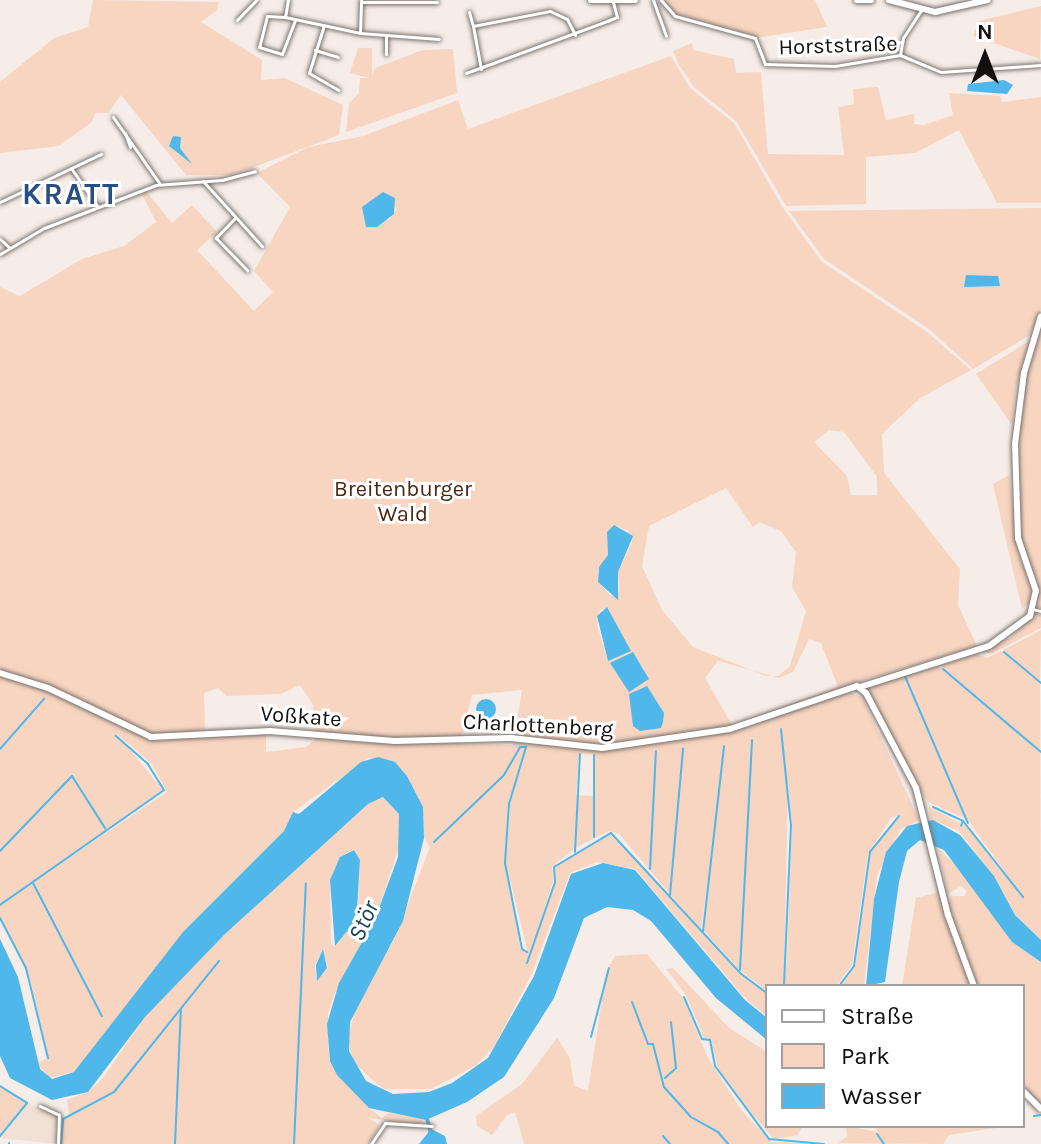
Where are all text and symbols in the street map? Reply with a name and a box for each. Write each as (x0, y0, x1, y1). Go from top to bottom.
north arrow (945, 16, 1025, 96)
text: N (977, 19, 993, 45)
street label: Horststraße (778, 31, 898, 61)
district label: KRATT (22, 176, 120, 212)
park label: Breitenburger Wald (334, 476, 472, 528)
street label: Voßkate (260, 701, 342, 733)
street label: Charlottenberg (462, 709, 614, 743)
water label: Stör (342, 896, 386, 946)
legend (765, 984, 1025, 1128)
text: Straße (841, 1002, 913, 1030)
text: Park (841, 1042, 890, 1070)
text: Wasser (841, 1082, 921, 1110)

